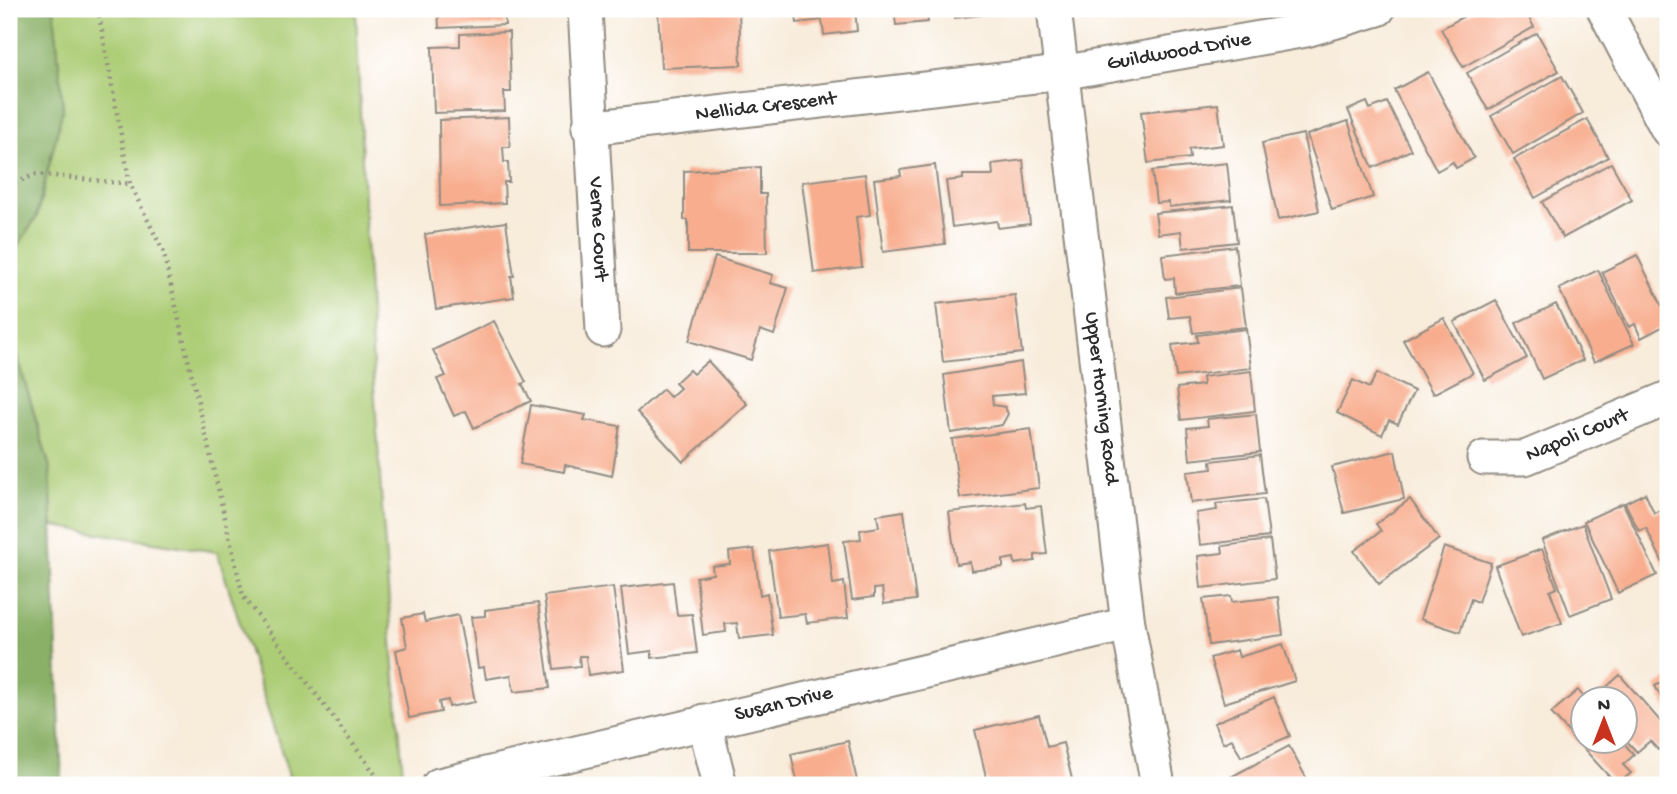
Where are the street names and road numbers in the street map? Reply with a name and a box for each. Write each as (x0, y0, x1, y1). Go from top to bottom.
street label: Guildwood Drive (1105, 27, 1254, 77)
street label: Nellida Crescent (694, 87, 840, 128)
street label: Verne Court (582, 175, 613, 284)
street label: Upper Horning Road (1078, 310, 1124, 488)
street label: Napoli Court (1522, 402, 1635, 469)
street label: Susan Drive (732, 681, 836, 728)

